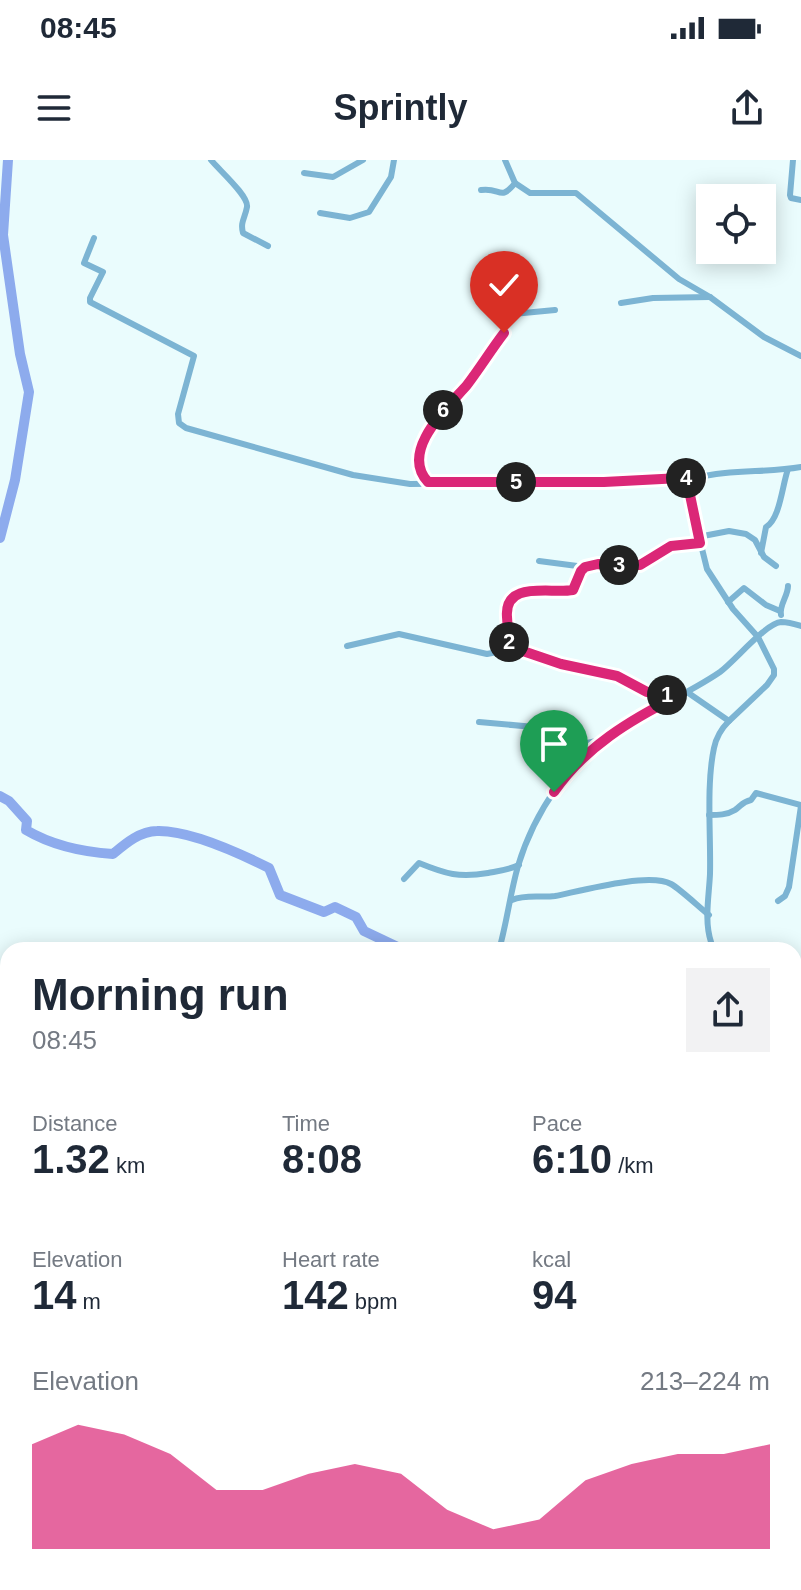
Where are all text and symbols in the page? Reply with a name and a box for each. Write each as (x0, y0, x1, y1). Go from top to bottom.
text: 08:45 (40, 11, 117, 44)
icon: menu (32, 86, 76, 130)
icon: share (725, 86, 769, 130)
text: Sprintly (333, 87, 468, 128)
map controls (696, 184, 776, 264)
button: locate (696, 184, 776, 264)
pin (470, 251, 538, 333)
icon: check (482, 263, 526, 307)
pin: 6 (423, 390, 463, 430)
text: 6 (437, 397, 449, 422)
pin: 4 (666, 458, 706, 498)
pin: 5 (496, 462, 536, 502)
text: 4 (680, 465, 692, 490)
text: 5 (510, 469, 522, 494)
pin: 3 (599, 545, 639, 585)
text: 3 (613, 552, 625, 577)
pin: 2 (489, 622, 529, 662)
text: 2 (503, 629, 515, 654)
pin: 1 (647, 675, 687, 715)
text: 1 (661, 682, 673, 707)
pin (520, 710, 588, 792)
icon: arrive (532, 722, 576, 766)
button: share (686, 968, 770, 1052)
text: Morning run (32, 970, 289, 1019)
text: 08:45 (32, 1025, 97, 1055)
text: Distance (32, 1111, 118, 1136)
text: Time (282, 1111, 330, 1136)
text: Pace (532, 1111, 582, 1136)
text: 1.32 (32, 1137, 110, 1181)
text: 8:08 (282, 1137, 362, 1181)
text: 6:10 (532, 1137, 612, 1181)
text: km (110, 1153, 145, 1178)
text: /km (612, 1153, 654, 1178)
text: Elevation (32, 1247, 123, 1272)
text: Heart rate (282, 1247, 380, 1272)
text: kcal (532, 1247, 571, 1272)
text: 14 (32, 1273, 77, 1317)
text: 142 (282, 1273, 349, 1317)
text: 94 (532, 1273, 577, 1317)
text: m (77, 1289, 101, 1314)
text: bpm (349, 1289, 398, 1314)
text: Elevation (32, 1366, 139, 1396)
text: 213–224 m (640, 1366, 770, 1396)

